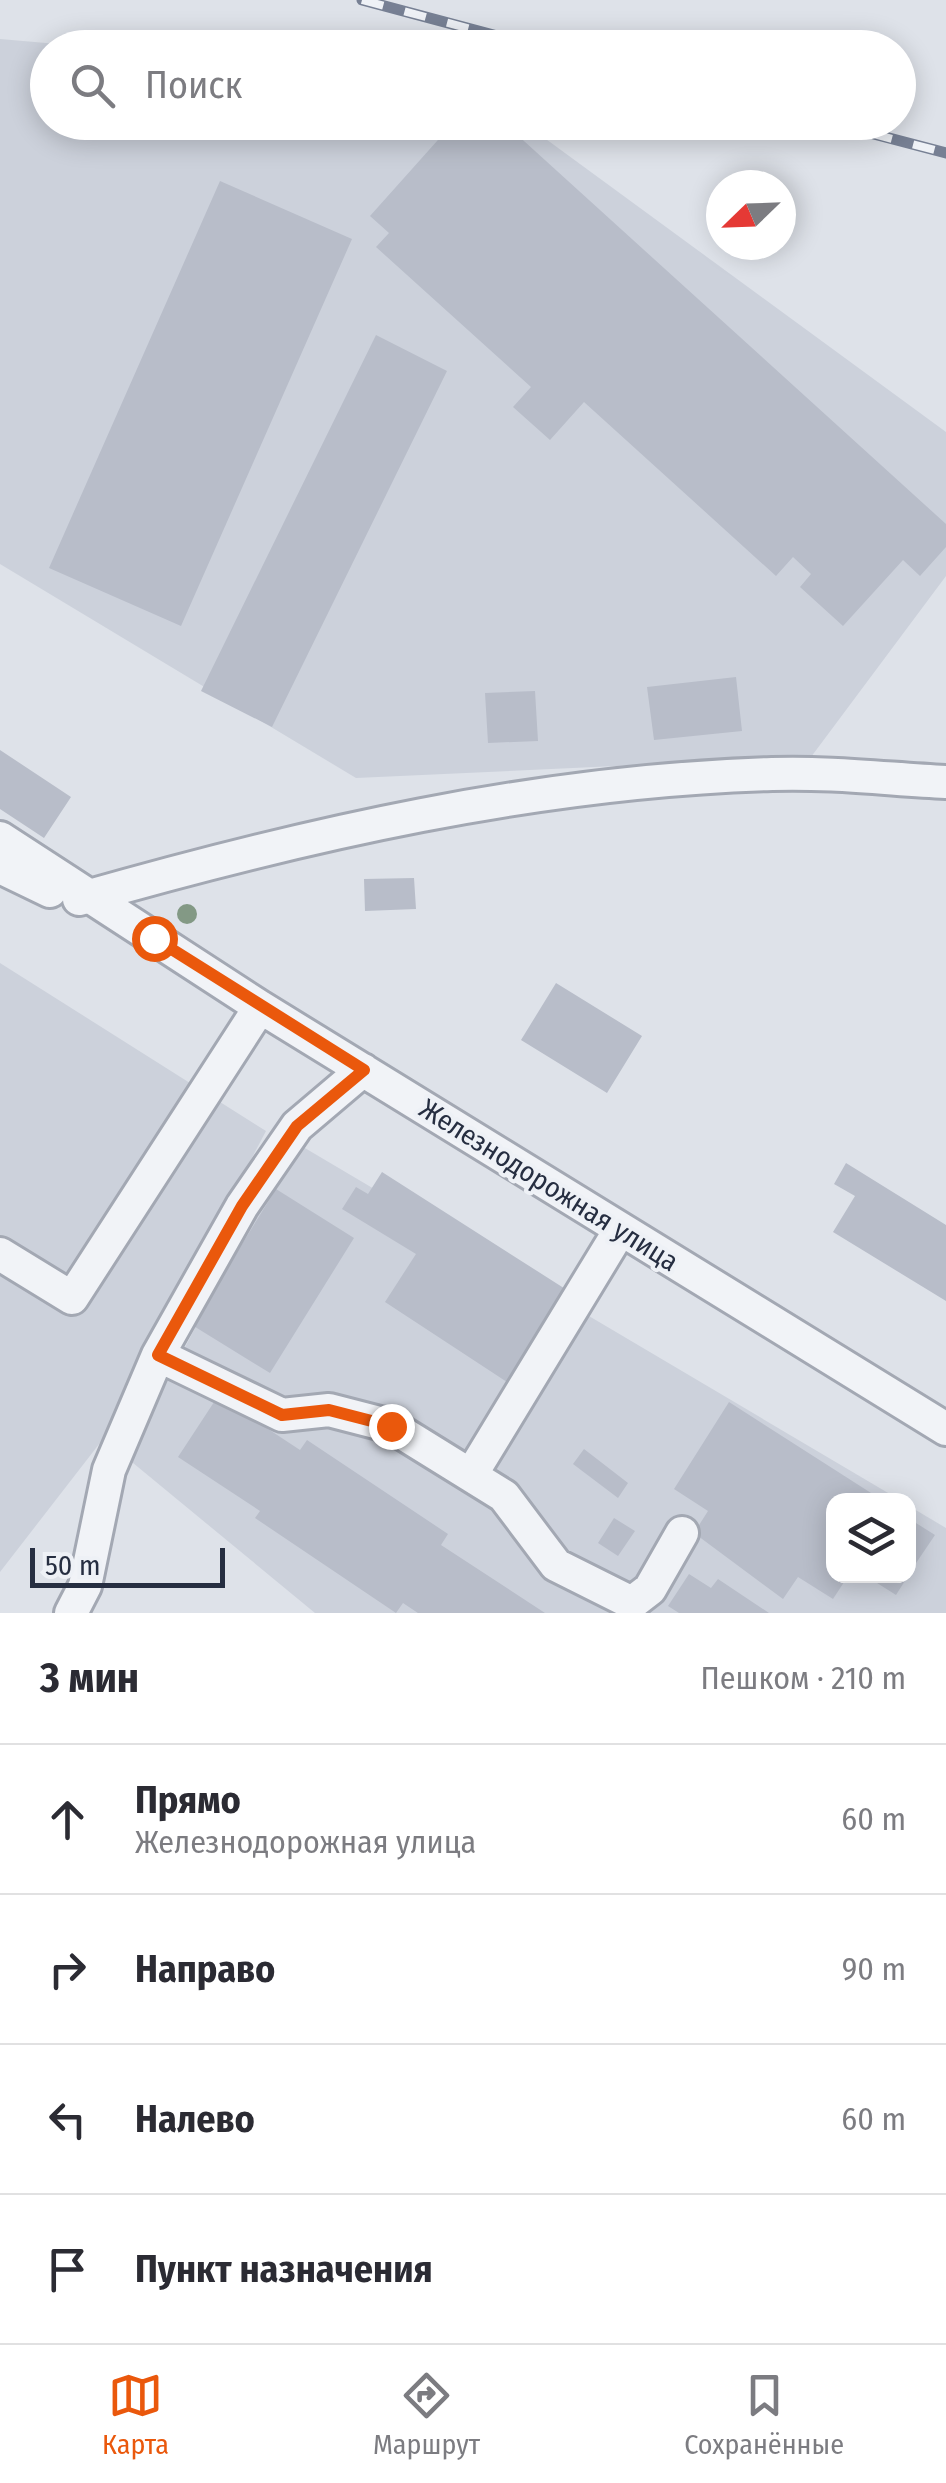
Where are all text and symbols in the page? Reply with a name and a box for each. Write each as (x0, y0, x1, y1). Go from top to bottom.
search box (30, 30, 916, 140)
icon: search (65, 58, 120, 113)
text: Поиск (145, 62, 242, 108)
north arrow (706, 170, 796, 260)
route start (132, 916, 178, 962)
street label: Железнодорожная улица (414, 1092, 684, 1278)
route end (369, 1404, 415, 1450)
map controls (826, 1493, 916, 1583)
button: layers (826, 1493, 916, 1583)
scale bar (30, 1543, 225, 1588)
text: 50 m (45, 1549, 101, 1582)
text: 3 мин (40, 1653, 139, 1703)
text: Пешком · 210 m (700, 1659, 906, 1697)
text: Прямо (135, 1777, 241, 1823)
icon: ahead (40, 1792, 95, 1847)
text: 60 m (841, 1800, 906, 1838)
text: Железнодорожная улица (135, 1823, 476, 1861)
icon: right (40, 1942, 95, 1997)
text: Направо (135, 1946, 275, 1992)
text: 90 m (842, 1950, 906, 1988)
icon: left (40, 2092, 95, 2147)
text: Налево (135, 2096, 255, 2142)
text: 60 m (841, 2100, 906, 2138)
icon: arrive (40, 2242, 95, 2297)
text: Пункт назначения (135, 2246, 433, 2292)
tab: Карта (102, 2368, 169, 2461)
tab: Маршрут (373, 2368, 480, 2461)
tab: Сохранённые (684, 2368, 844, 2461)

